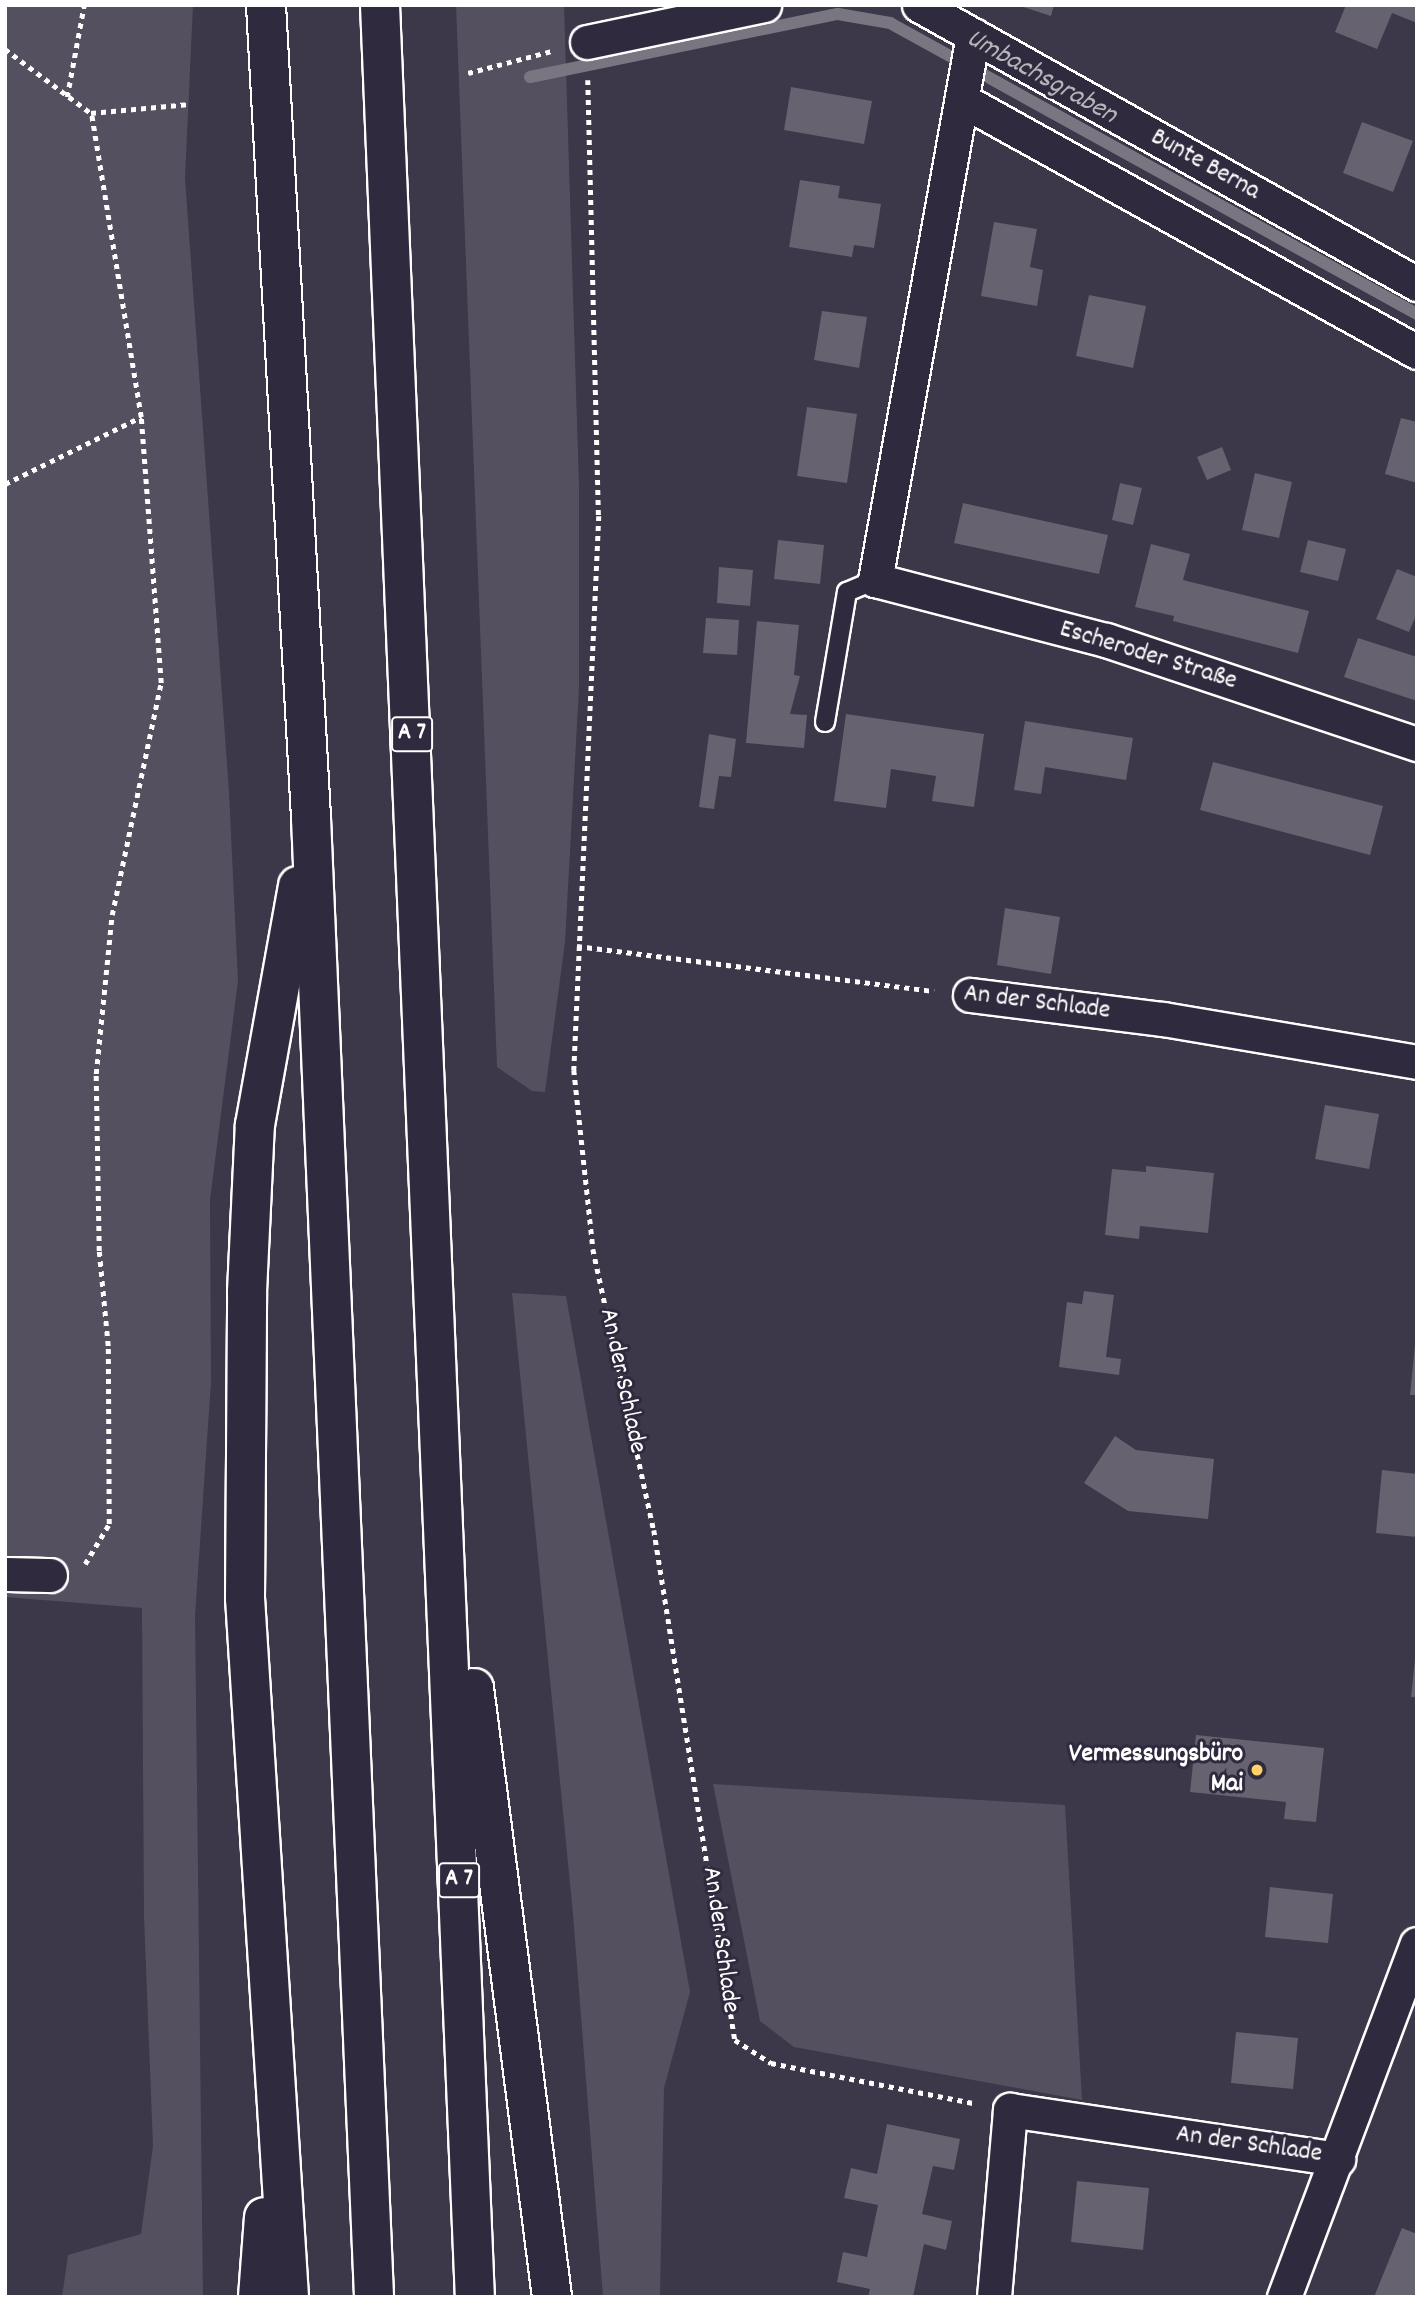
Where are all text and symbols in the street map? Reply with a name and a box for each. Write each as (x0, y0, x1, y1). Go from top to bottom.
water label: Umbachsgraben (960, 23, 1122, 133)
street label: Bunte Berna (1145, 122, 1265, 208)
street label: Escheroder Straße (1056, 614, 1240, 698)
road number: A 7 (391, 714, 433, 754)
street label: An der Schlade (962, 979, 1112, 1027)
street label: An der Schlade (591, 1306, 653, 1456)
place label: Vermessungsbüro Mai (1069, 1739, 1243, 1800)
marker: Vermessungsbüro Mai (1249, 1762, 1265, 1778)
road number: A 7 (438, 1859, 480, 1900)
street label: An der Schlade (694, 1865, 746, 2015)
street label: An der Schlade (1174, 2119, 1324, 2171)

